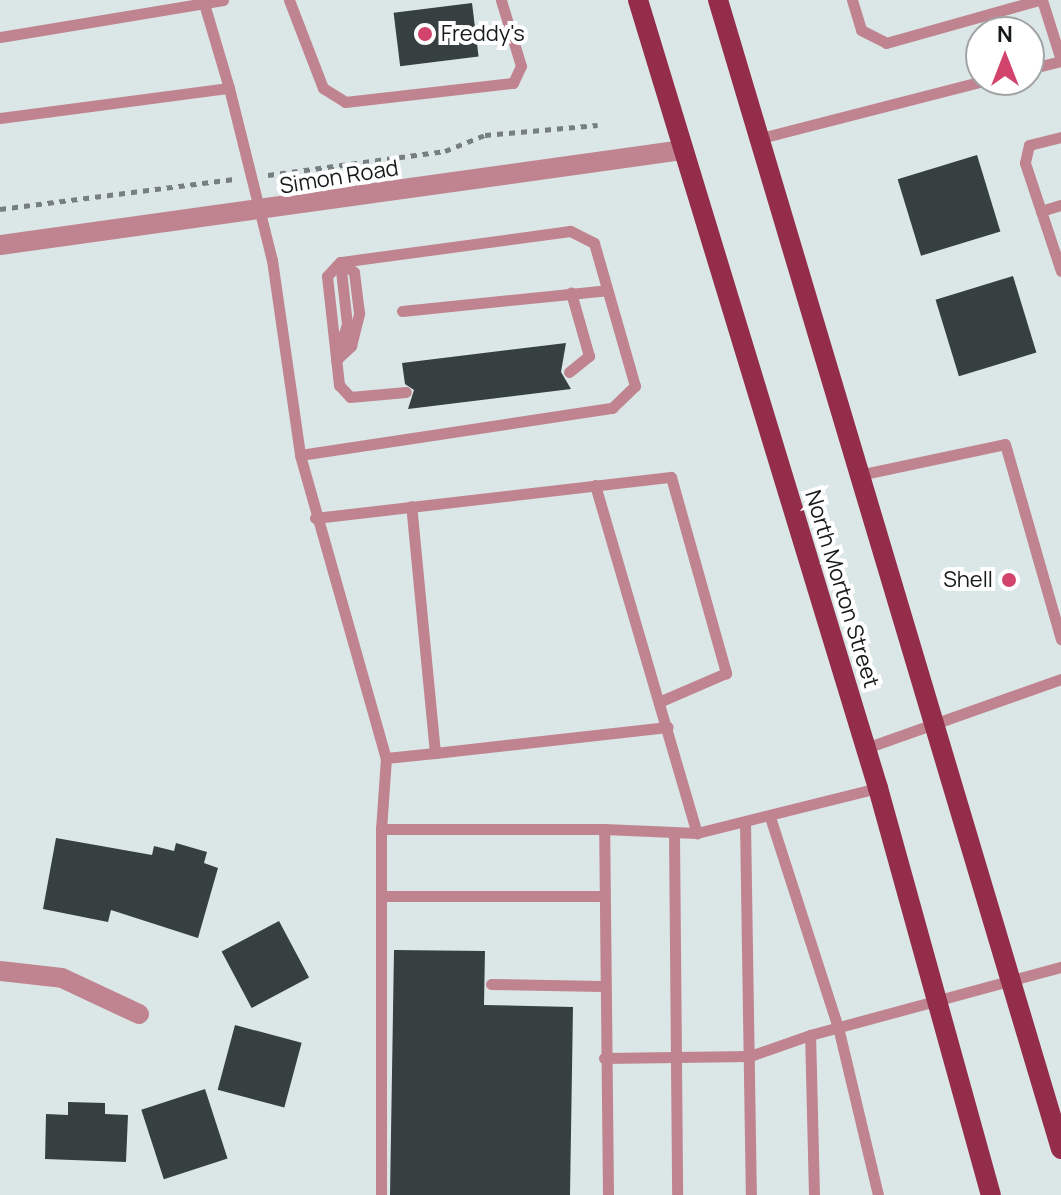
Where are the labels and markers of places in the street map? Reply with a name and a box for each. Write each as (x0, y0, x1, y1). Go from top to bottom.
place label: Freddy's (441, 21, 525, 47)
marker: Freddy's (416, 25, 434, 43)
place label: Shell (943, 567, 993, 593)
marker: Shell (1000, 571, 1018, 589)

